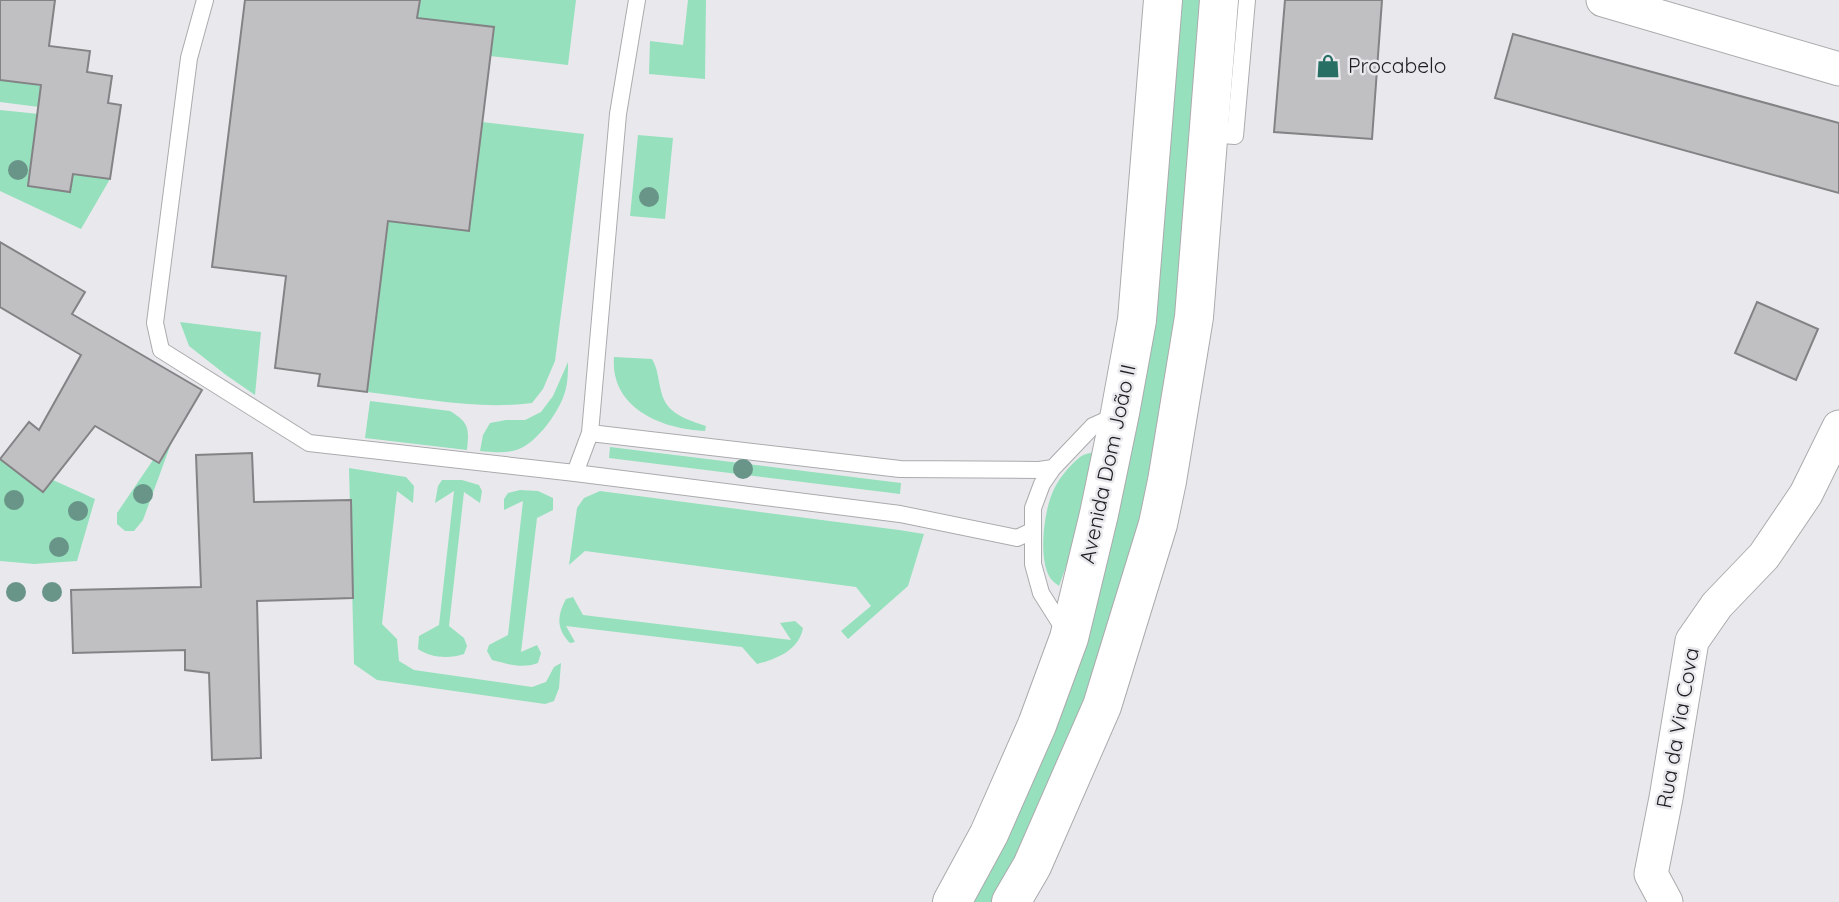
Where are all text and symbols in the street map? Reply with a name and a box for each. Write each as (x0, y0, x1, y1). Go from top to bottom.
shop icon: Procabelo (1314, 52, 1342, 80)
place label: Procabelo (1348, 52, 1446, 78)
street label: Avenida Dom João II (1073, 362, 1141, 566)
street label: Rua da Via Cova (1650, 646, 1704, 810)

